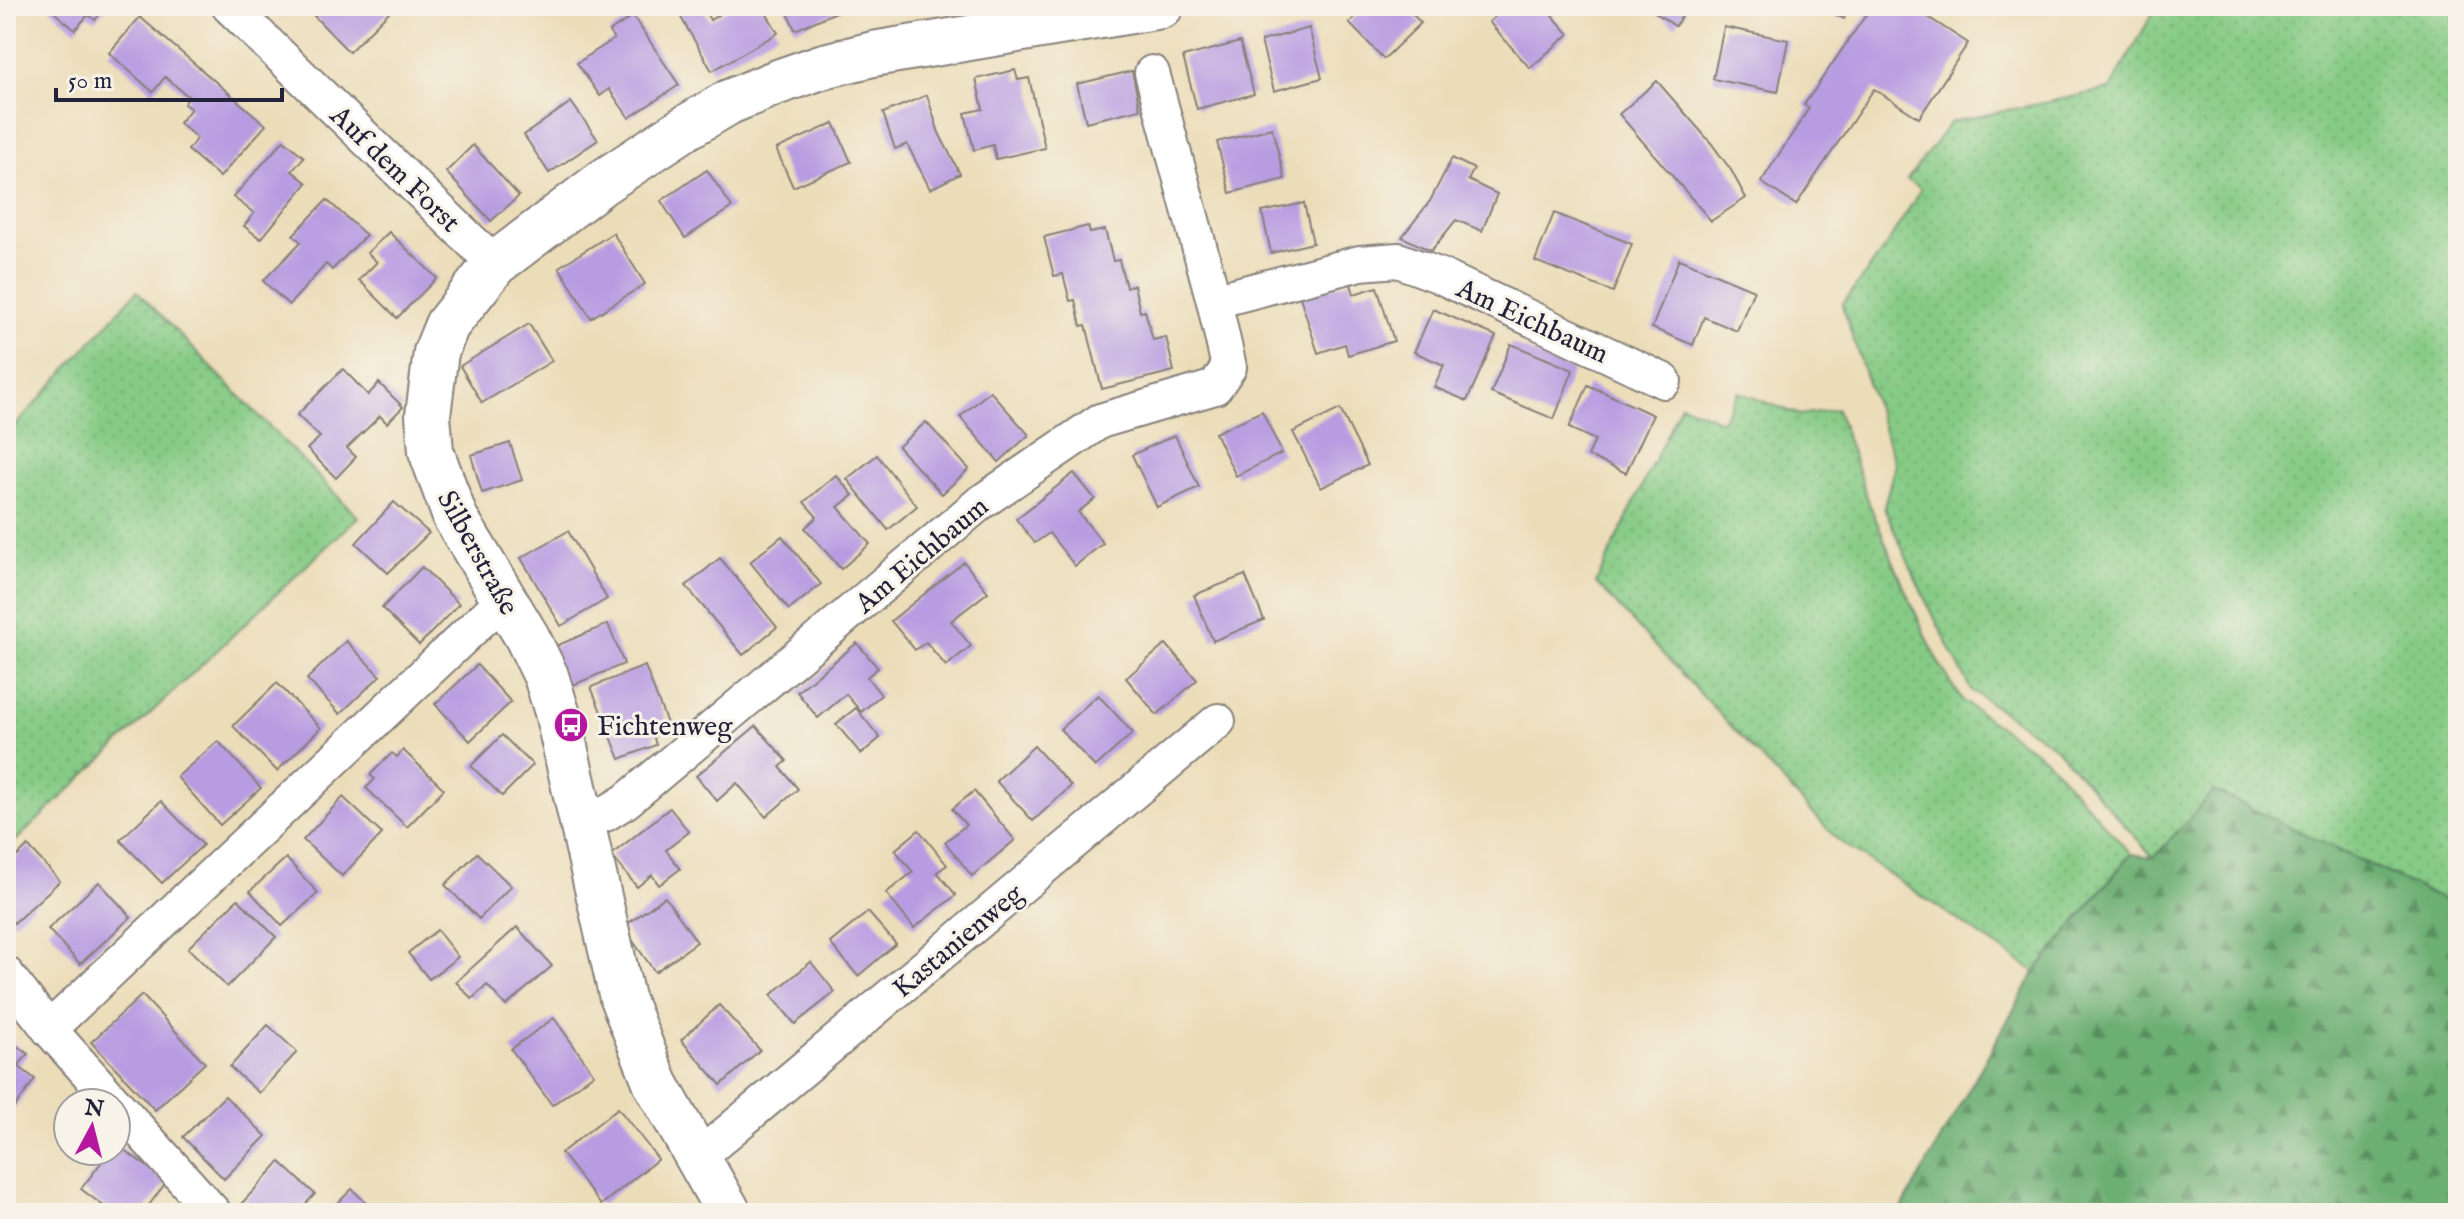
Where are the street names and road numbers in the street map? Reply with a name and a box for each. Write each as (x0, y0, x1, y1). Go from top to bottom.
street label: Auf dem Forst (321, 98, 467, 241)
street label: Am Eichbaum (1450, 271, 1613, 373)
street label: Silberstraße (428, 485, 525, 622)
street label: Am Eichbaum (848, 490, 997, 623)
street label: Kastanienweg (886, 877, 1032, 1007)

